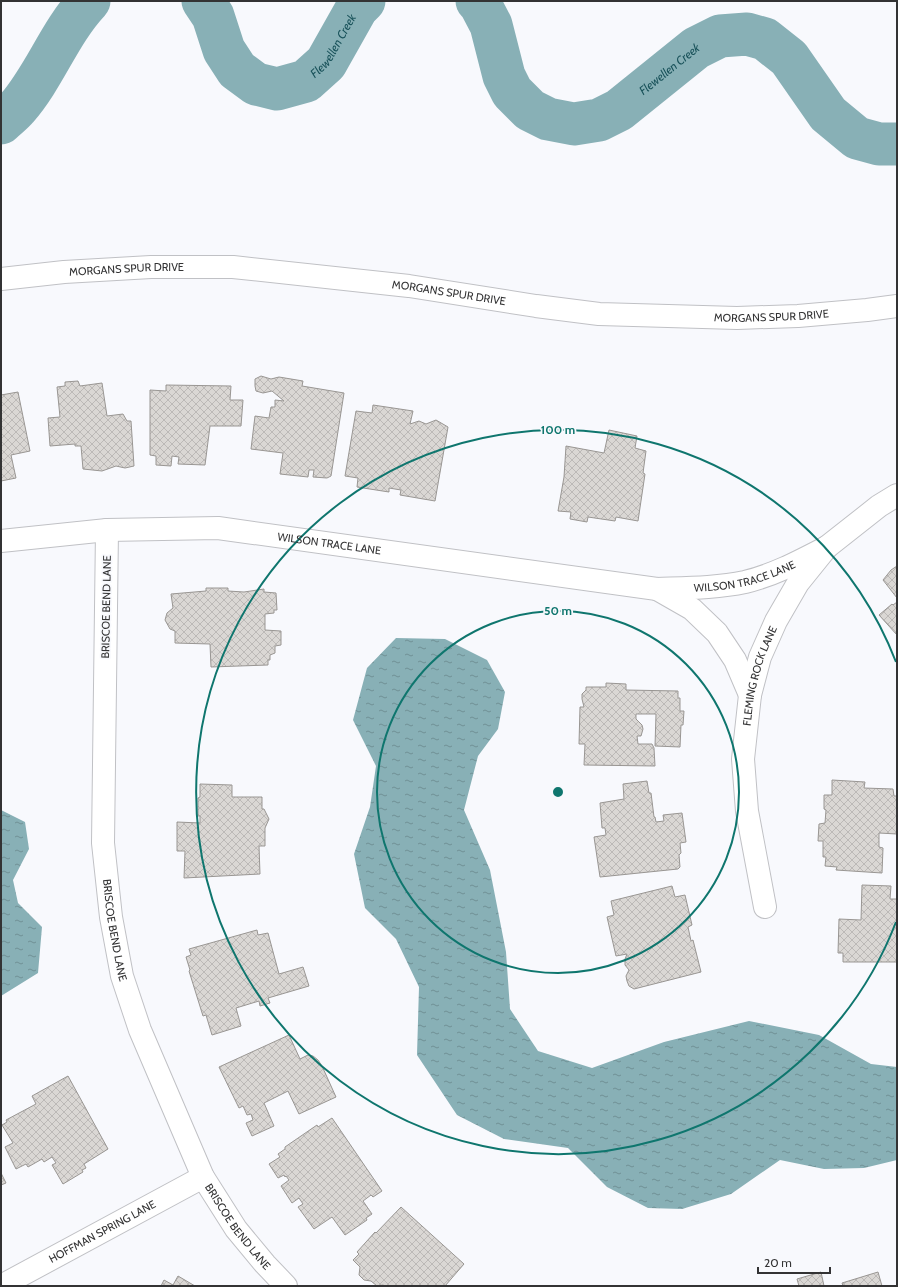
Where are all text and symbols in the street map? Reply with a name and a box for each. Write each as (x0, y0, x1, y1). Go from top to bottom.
water label: Flewellen Creek (307, 10, 360, 81)
water label: Flewellen Creek (636, 39, 702, 98)
street label: MORGANS SPUR DRIVE (69, 260, 184, 279)
street label: MORGANS SPUR DRIVE (391, 277, 507, 308)
street label: MORGANS SPUR DRIVE (714, 306, 829, 325)
text: 100 m (541, 422, 575, 437)
street label: WILSON TRACE LANE (277, 529, 382, 558)
street label: BRISCOE BEND LANE (98, 555, 114, 659)
street label: WILSON TRACE LANE (693, 557, 798, 595)
text: 50 m (544, 603, 572, 618)
street label: FLEMING ROCK LANE (740, 624, 780, 727)
centre of rings (551, 785, 565, 799)
street label: BRISCOE BEND LANE (100, 878, 130, 983)
street label: BRISCOE BEND LANE (202, 1181, 274, 1273)
street label: HOFFMAN SPRING LANE (46, 1197, 158, 1266)
scale bar (758, 1249, 830, 1275)
text: 20 m (764, 1255, 792, 1270)

